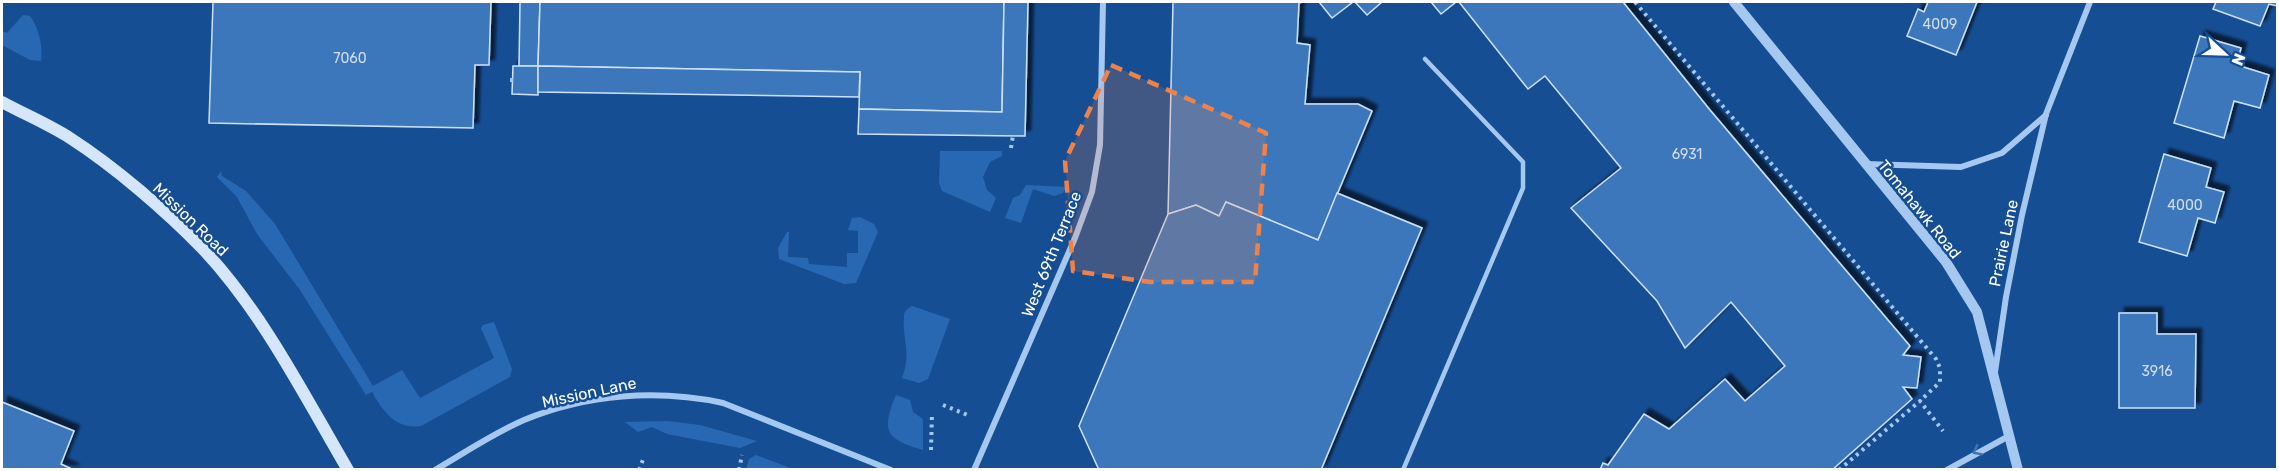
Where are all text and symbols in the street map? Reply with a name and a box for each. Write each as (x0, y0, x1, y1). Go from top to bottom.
house number: 4009 (1923, 16, 1957, 33)
north arrow (2195, 24, 2255, 84)
house number: 7060 (333, 50, 367, 67)
text: N (2227, 51, 2249, 68)
house number: 6931 (1672, 146, 1702, 163)
street label: Tomahawk Road (1874, 156, 1965, 262)
street label: Mission Road (149, 179, 232, 260)
street label: West 69th Terrace (1018, 189, 1085, 320)
house number: 4000 (2167, 197, 2203, 214)
street label: Prairie Lane (1985, 198, 2022, 288)
house number: 3916 (2141, 363, 2173, 380)
street label: Mission Lane (540, 373, 638, 412)
one-way arrow (1973, 444, 1984, 456)

